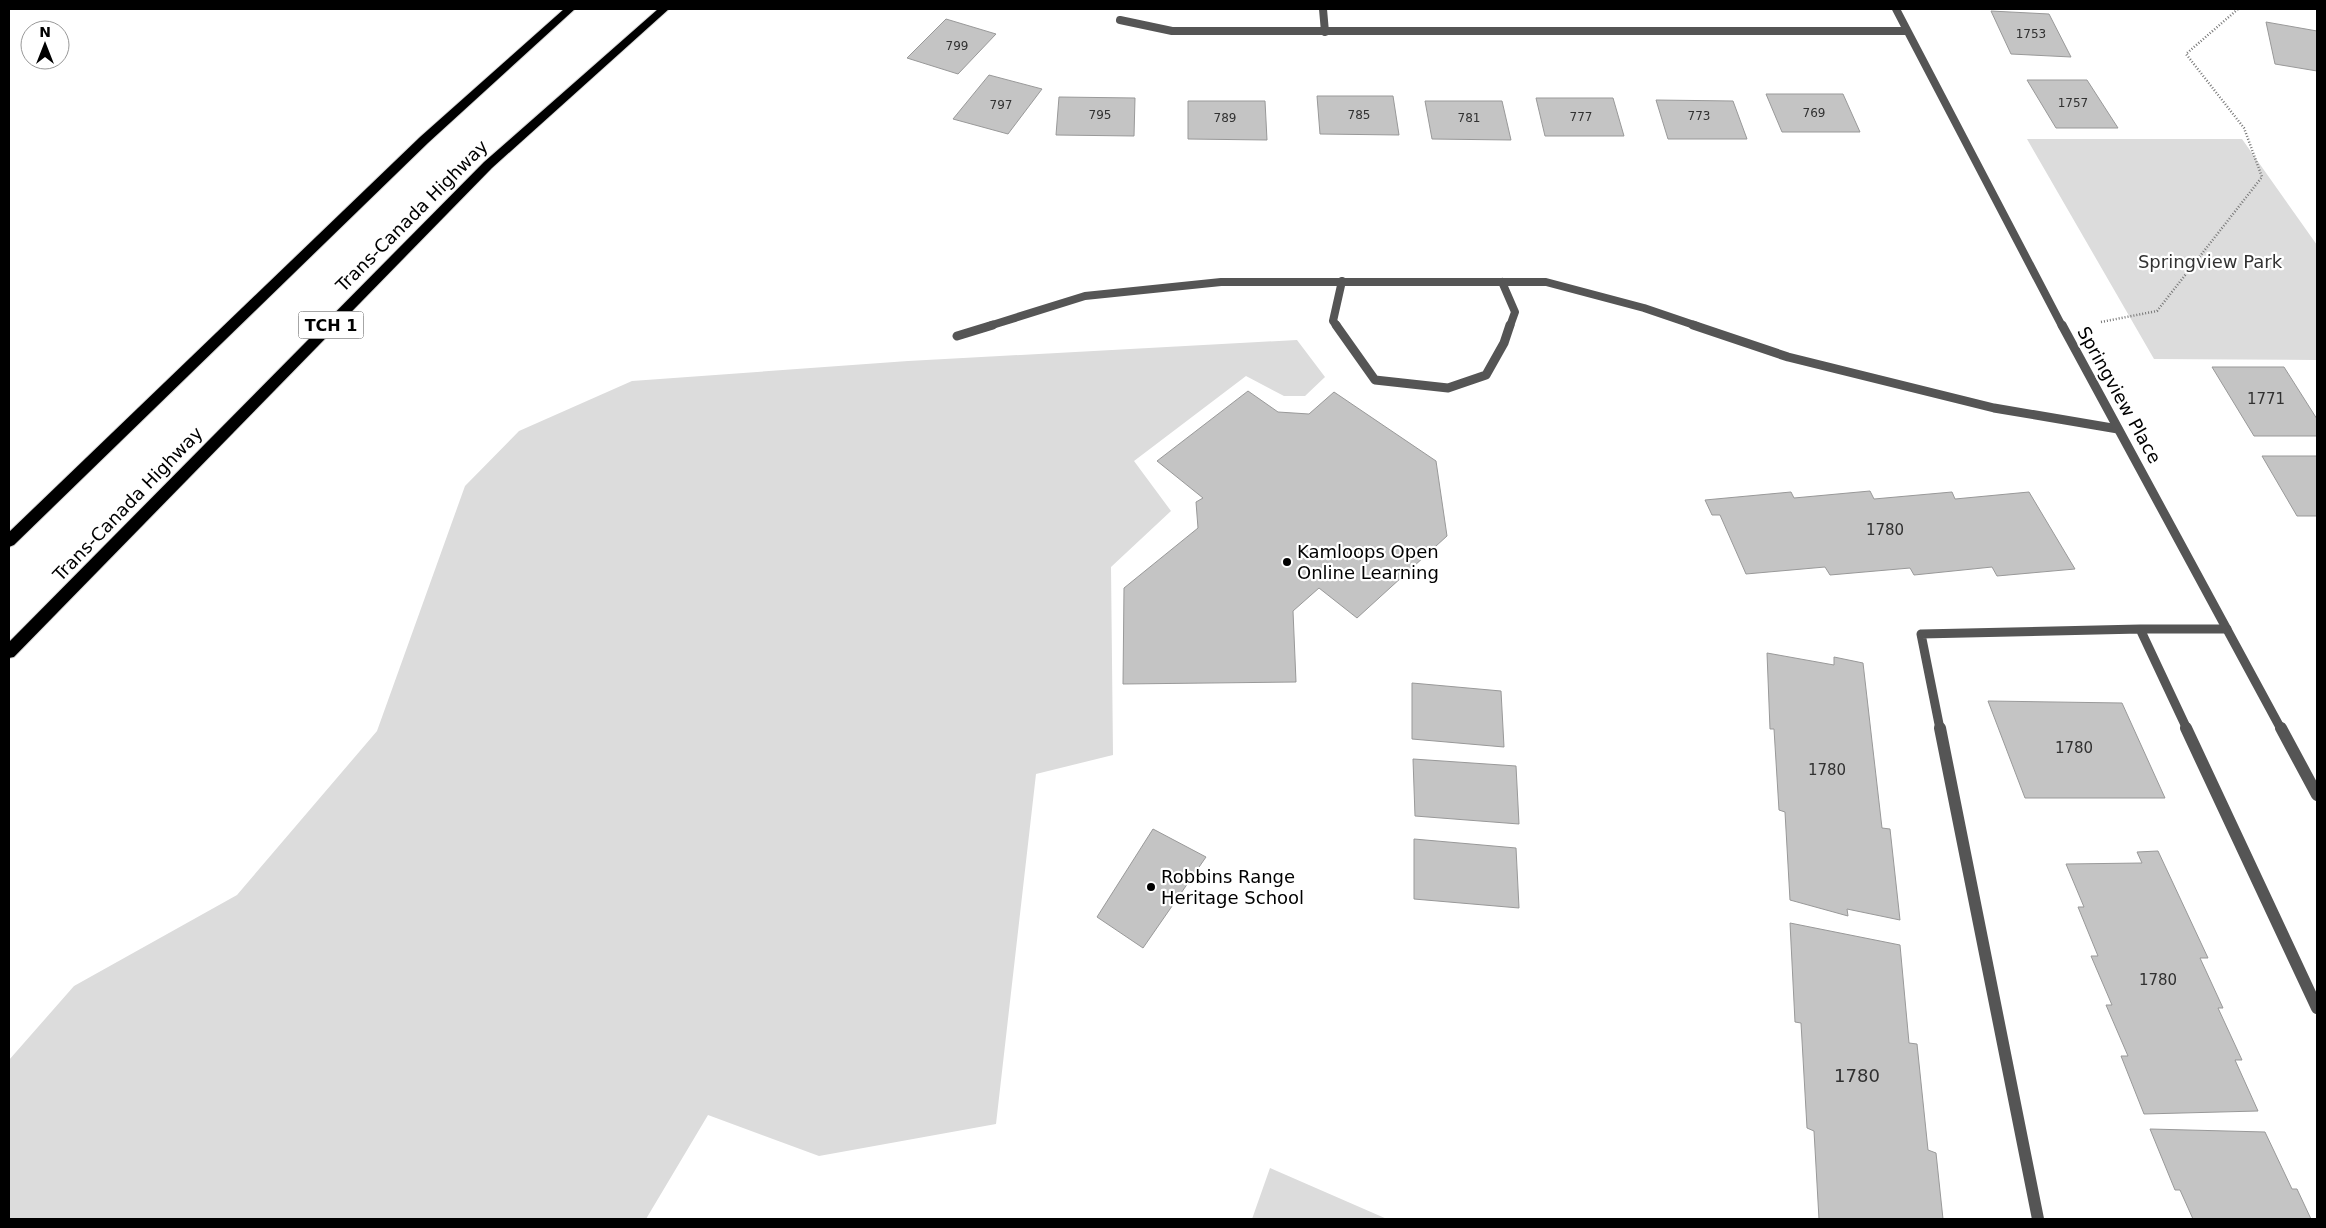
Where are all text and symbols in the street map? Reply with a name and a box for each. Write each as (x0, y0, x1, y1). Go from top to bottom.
north arrow (20, 20, 70, 70)
text: N (39, 24, 51, 40)
house number: 1753 (2016, 27, 2046, 41)
house number: 799 (946, 39, 968, 53)
house number: 1757 (2058, 96, 2088, 110)
house number: 797 (990, 98, 1012, 112)
house number: 769 (1803, 106, 1825, 120)
house number: 795 (1089, 108, 1111, 122)
house number: 785 (1348, 108, 1370, 122)
house number: 773 (1688, 109, 1710, 123)
house number: 777 (1570, 110, 1592, 124)
house number: 789 (1214, 111, 1236, 125)
house number: 781 (1458, 111, 1480, 125)
street label: Trans-Canada Highway (331, 135, 492, 297)
park label: Springview Park (2138, 251, 2283, 272)
road number: TCH 1 (298, 312, 364, 338)
street label: Springview Place (2073, 323, 2166, 467)
house number: 1771 (2247, 390, 2285, 408)
street label: Trans-Canada Highway (48, 422, 207, 586)
house number: 1780 (1866, 521, 1904, 539)
place label: Kamloops Open Online Learning (1297, 541, 1439, 583)
marker: Kamloops Open Online Learning (1281, 556, 1293, 568)
house number: 1780 (2055, 739, 2093, 757)
house number: 1780 (1808, 761, 1846, 779)
place label: Robbins Range Heritage School (1161, 866, 1304, 908)
marker: Robbins Range Heritage School (1145, 881, 1157, 893)
house number: 1780 (2139, 971, 2177, 989)
house number: 1780 (1834, 1065, 1880, 1086)

